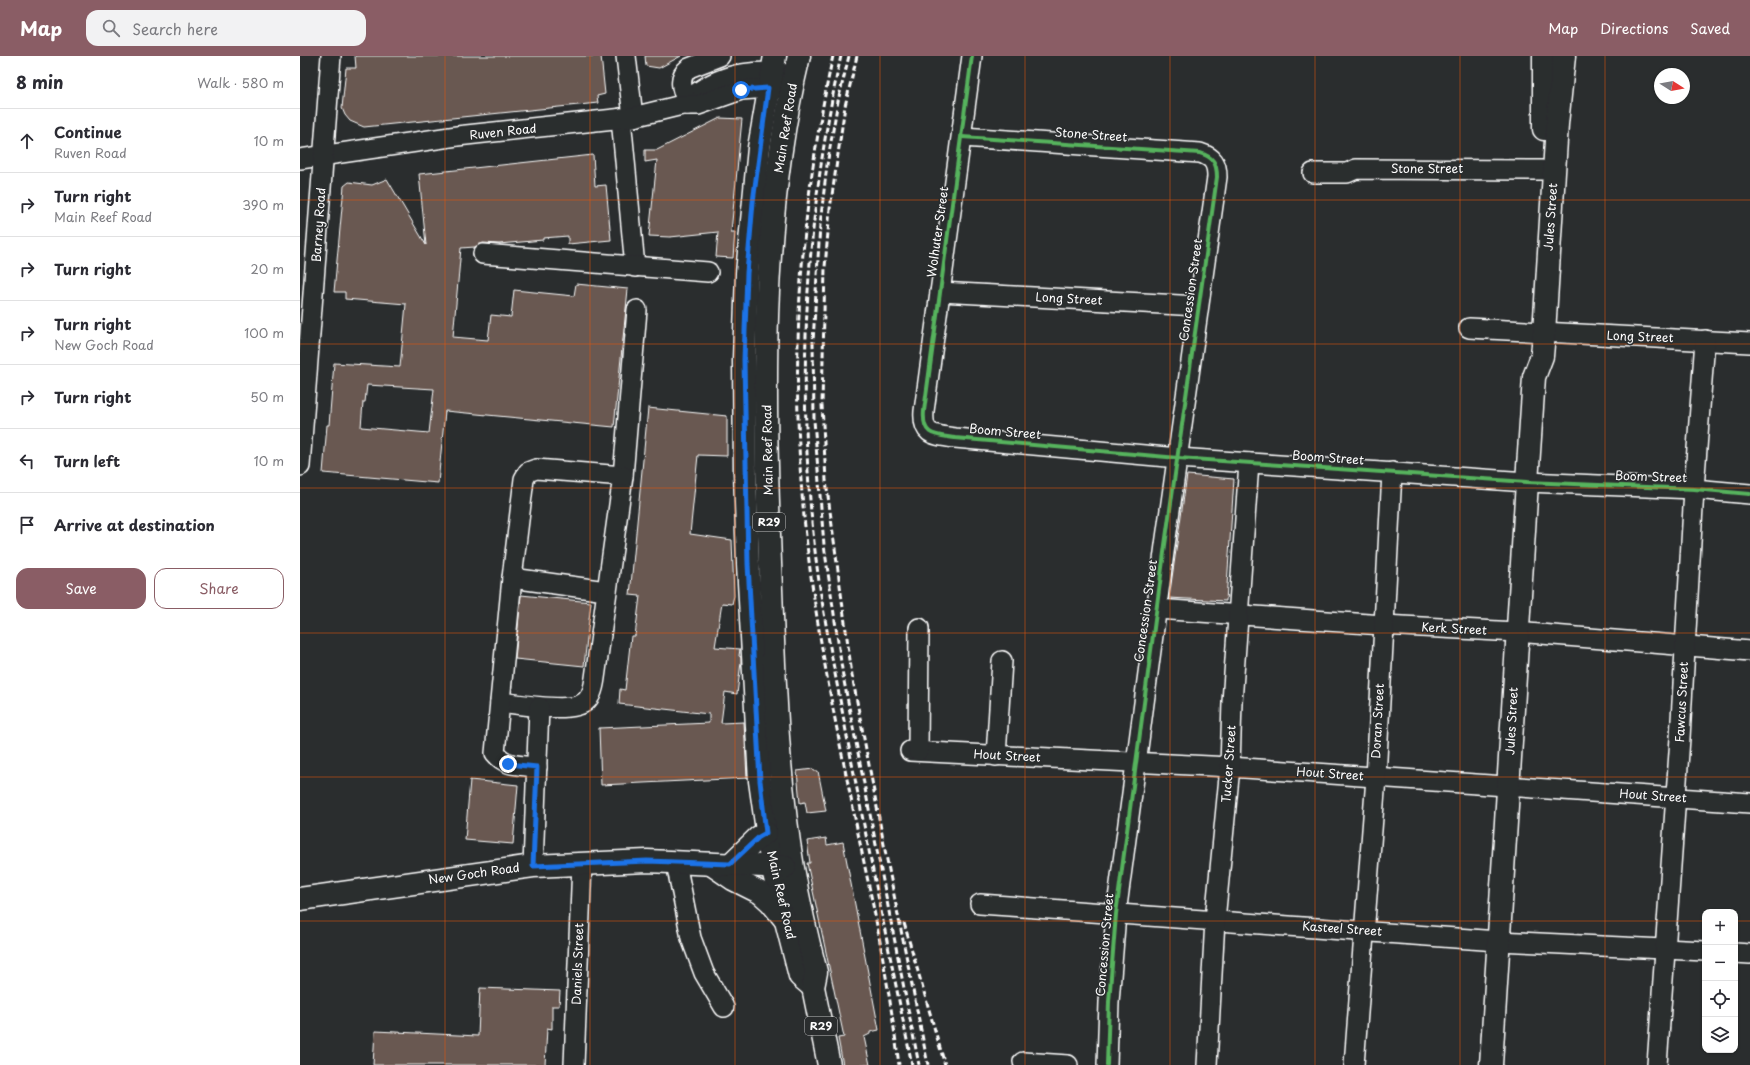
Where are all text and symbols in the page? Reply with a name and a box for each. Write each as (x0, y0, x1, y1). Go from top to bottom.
search box (86, 10, 366, 46)
text: Map (20, 14, 62, 42)
icon: search (100, 17, 122, 39)
text: Search here (132, 17, 218, 40)
text: Map (1548, 18, 1578, 39)
text: Directions (1600, 18, 1668, 39)
text: Saved (1690, 18, 1730, 39)
north arrow (1654, 68, 1690, 104)
text: 8 min (16, 69, 64, 95)
text: Walk · 580 m (197, 73, 284, 92)
route start (732, 81, 750, 99)
street label: Main Reef Road (769, 82, 801, 174)
street label: Ruven Road (469, 119, 537, 143)
text: Continue (54, 120, 122, 143)
street label: Stone Street (1054, 123, 1128, 146)
icon: ahead (16, 130, 38, 152)
text: 10 m (254, 131, 284, 150)
text: Ruven Road (54, 143, 127, 162)
street label: Stone Street (1391, 159, 1463, 177)
street label: Jules Street (1539, 182, 1561, 251)
text: Turn right (54, 184, 131, 207)
street label: Wolhuter Street (922, 185, 952, 278)
street label: Barney Road (306, 187, 330, 263)
icon: right (16, 194, 38, 216)
text: 390 m (242, 195, 284, 214)
text: Main Reef Road (54, 207, 152, 226)
street label: Concession Street (1174, 237, 1206, 342)
text: Turn right (54, 257, 131, 280)
icon: right (16, 258, 38, 280)
text: 20 m (250, 259, 284, 278)
street label: Long Street (1035, 287, 1103, 309)
text: Turn right (54, 312, 131, 335)
icon: right (16, 322, 38, 344)
text: 100 m (244, 323, 284, 342)
street label: Long Street (1606, 326, 1674, 346)
text: New Goch Road (54, 335, 154, 354)
text: Turn right (54, 385, 131, 408)
icon: right (16, 386, 38, 408)
text: 50 m (250, 387, 284, 406)
street label: Main Reef Road (757, 405, 777, 496)
street label: Boom Street (968, 419, 1042, 443)
street label: Boom Street (1291, 446, 1365, 469)
text: Turn left (54, 449, 120, 472)
icon: left (16, 450, 38, 472)
text: 10 m (254, 451, 284, 470)
street label: Boom Street (1615, 466, 1688, 486)
text: Arrive at destination (54, 513, 215, 536)
road number: R29 (753, 513, 785, 531)
icon: arrive (16, 514, 38, 536)
street label: Concession Street (1129, 558, 1161, 663)
button: Save (16, 568, 146, 609)
button: Share (154, 568, 284, 609)
street label: Kerk Street (1421, 617, 1487, 639)
street label: Fawcus Street (1670, 661, 1692, 743)
street label: Doran Street (1366, 683, 1388, 759)
street label: Jules Street (1500, 686, 1522, 755)
street label: Tucker Street (1216, 724, 1240, 803)
street label: Hout Street (973, 744, 1041, 766)
route end (499, 755, 517, 773)
street label: Hout Street (1296, 762, 1364, 784)
street label: Hout Street (1619, 784, 1687, 806)
street label: Main Reef Road (763, 849, 801, 941)
street label: New Goch Road (427, 858, 521, 888)
street label: Concession Street (1091, 892, 1117, 997)
map controls (1702, 909, 1738, 1053)
button: + (1702, 909, 1738, 945)
street label: Kasteel Street (1302, 916, 1383, 940)
street label: Daniels Street (567, 923, 587, 1005)
button: − (1702, 945, 1738, 981)
button: locate (1702, 981, 1738, 1017)
road number: R29 (805, 1017, 837, 1035)
button: layers (1702, 1017, 1738, 1053)

